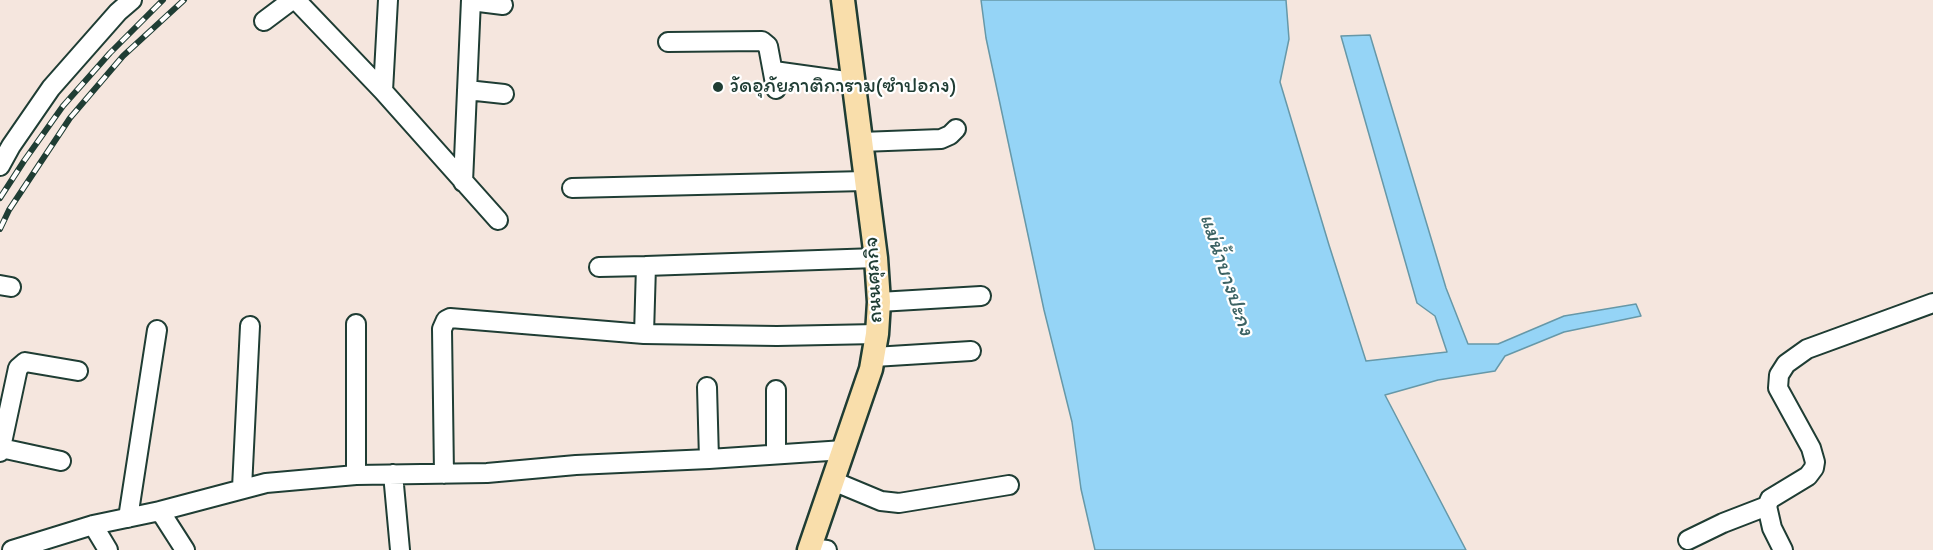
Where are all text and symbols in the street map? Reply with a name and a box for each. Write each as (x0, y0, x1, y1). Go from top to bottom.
place label: วัดอุภัยภาติการาม(ซำปอกง) (730, 74, 956, 100)
marker: วัดอุภัยภาติการาม(ซำปอกง) (711, 80, 725, 94)
water label: แม่น้ำบางปะกง (1193, 211, 1259, 339)
street label: ถนนศุภกิจ (859, 236, 889, 324)

